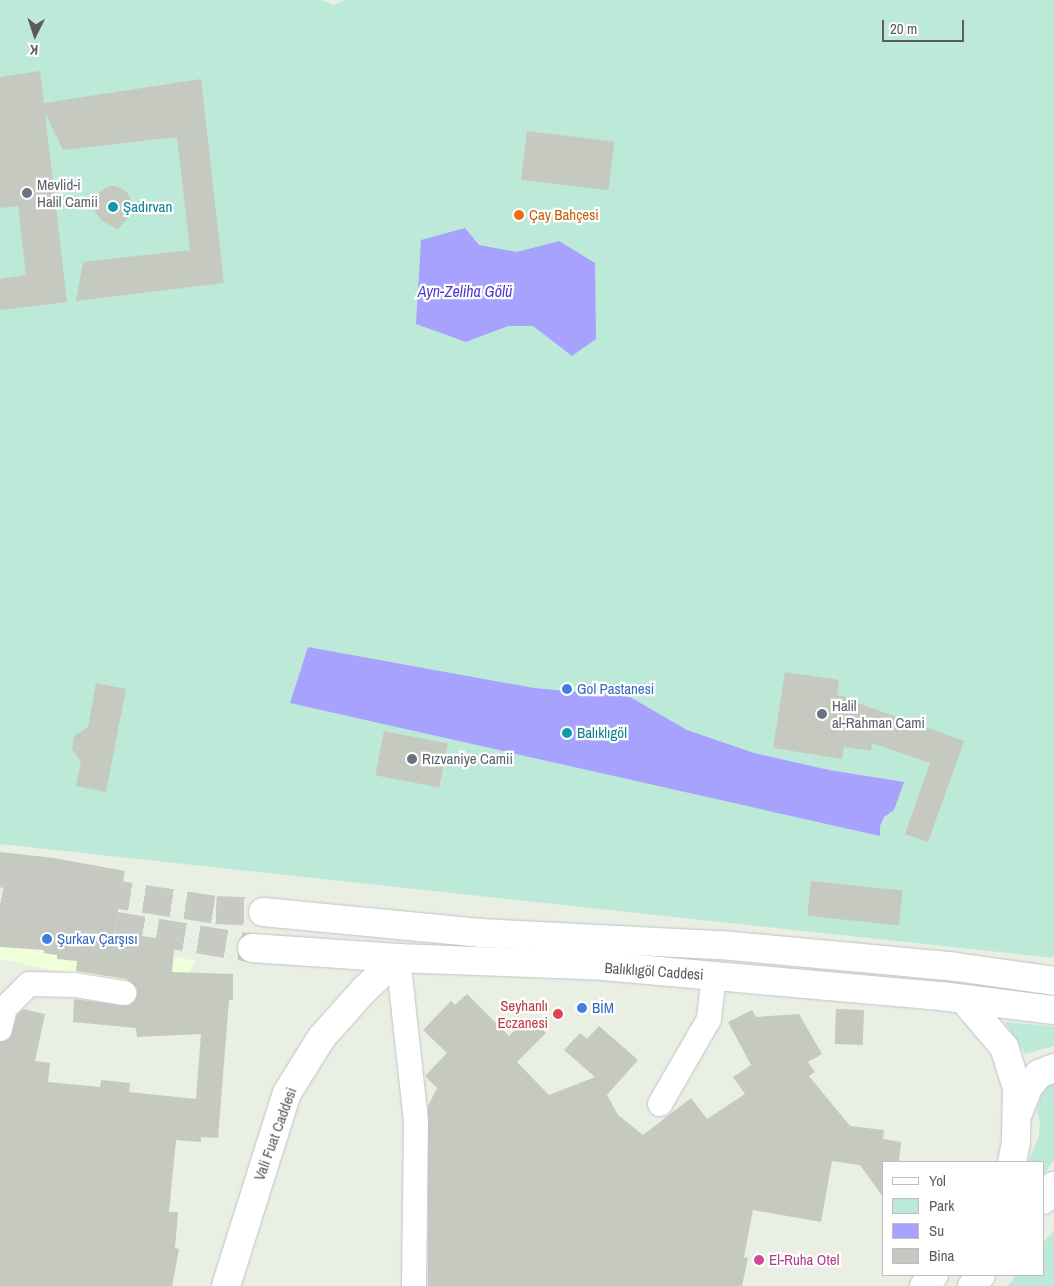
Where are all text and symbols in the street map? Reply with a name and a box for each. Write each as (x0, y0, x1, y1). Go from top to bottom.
north arrow (10, 10, 60, 60)
scale bar (884, 10, 966, 42)
text: 20 m (890, 18, 917, 39)
text: K (29, 41, 39, 59)
place label: Mevlid-i Halil Camii (37, 175, 98, 210)
marker: Mevlid-i Halil Camii (21, 187, 33, 199)
place label: Şadırvan (123, 198, 172, 216)
marker: Şadırvan (107, 201, 119, 213)
place label: Çay Bahçesi (529, 206, 599, 224)
marker: Çay Bahçesi (513, 209, 525, 221)
water label: Ayn-Zeliha Gölü (418, 281, 512, 301)
place label: Gol Pastanesi (577, 680, 654, 698)
marker: Gol Pastanesi (561, 683, 573, 695)
place label: Halil al-Rahman Cami (832, 696, 925, 731)
marker: Halil al-Rahman Cami (816, 708, 828, 720)
place label: Balıklıgöl (577, 724, 627, 742)
marker: Balıklıgöl (561, 727, 573, 739)
place label: Rızvaniye Camii (422, 750, 513, 768)
marker: Rızvaniye Camii (406, 753, 418, 765)
place label: Şurkav Çarşısı (57, 930, 138, 948)
marker: Şurkav Çarşısı (41, 933, 53, 945)
street label: Balıklıgöl Caddesi (604, 959, 704, 983)
place label: Seyhanlı Eczanesi (497, 996, 548, 1031)
place label: BİM (592, 999, 614, 1017)
marker: BİM (576, 1002, 588, 1014)
marker: Seyhanlı Eczanesi (552, 1008, 564, 1020)
street label: Vali Fuat Caddesi (250, 1085, 300, 1183)
legend (882, 1161, 1044, 1276)
text: Yol (929, 1170, 946, 1191)
text: Park (929, 1195, 954, 1216)
text: Su (929, 1220, 944, 1241)
text: Bina (929, 1245, 954, 1266)
place label: El-Ruha Otel (769, 1251, 839, 1269)
marker: El-Ruha Otel (753, 1254, 765, 1266)

